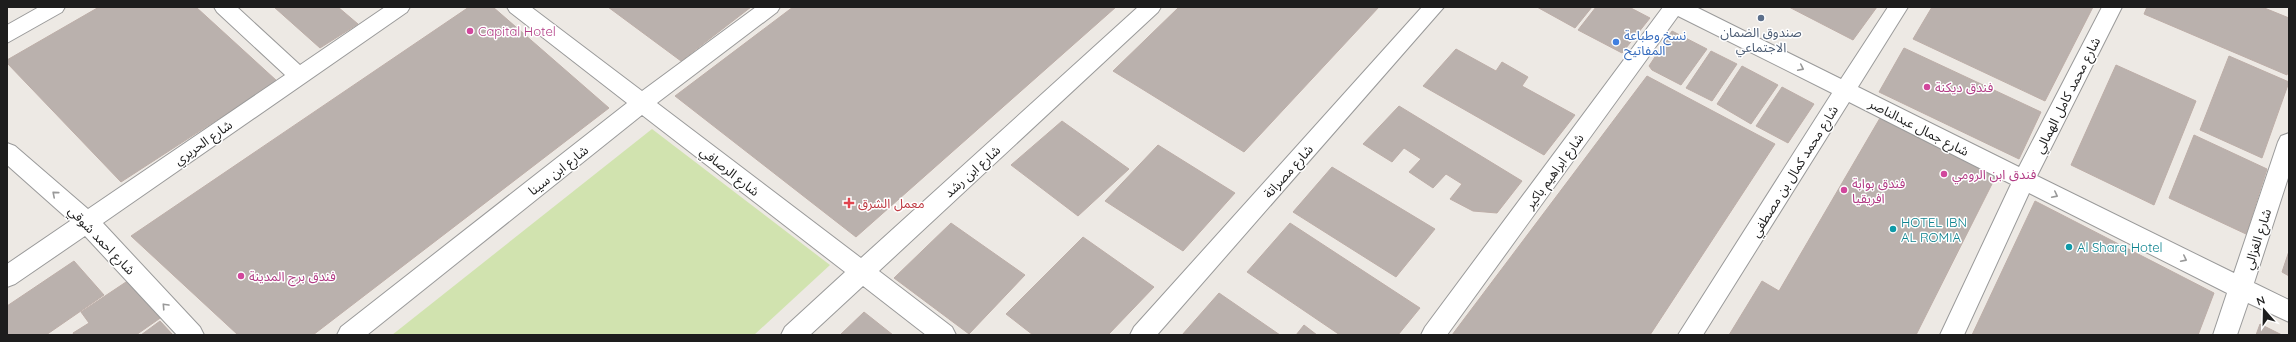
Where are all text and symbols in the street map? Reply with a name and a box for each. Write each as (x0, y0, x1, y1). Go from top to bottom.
marker: صندوق الضمان الاجتماعي (1756, 13, 1766, 23)
place label: Capital Hotel (478, 23, 556, 39)
place label: صندوق الضمان الاجتماعي (1720, 24, 1802, 58)
marker: Capital Hotel (465, 26, 475, 36)
place label: نسخ وطباعة المفاتيح (1624, 27, 1686, 61)
street label: شارع محمد كامل الهمالي (2031, 34, 2106, 157)
marker: نسخ وطباعة المفاتيح (1611, 37, 1621, 47)
one-way arrow (1796, 63, 1804, 71)
place label: فندق ديكنة (1935, 79, 1993, 95)
marker: فندق ديكنة (1922, 82, 1932, 92)
street label: شارع جمال عبدالناصر (1864, 94, 1972, 162)
street label: شارع محمد كمال بن مصطفي (1747, 102, 1844, 241)
street label: شارع الحريري (171, 116, 237, 170)
street label: شارع ابراهيم باكير (1521, 130, 1589, 214)
street label: شارع مصراتة (1260, 141, 1318, 203)
street label: شارع ابن سينا (525, 142, 593, 201)
street label: شارع ابن رشد (941, 142, 1005, 203)
street label: شارع الرصافي (695, 143, 763, 202)
place label: فندق ابن الرومي (1952, 166, 2036, 185)
marker: فندق ابن الرومي (1939, 169, 1949, 179)
place label: فندق بوابة افريقيا (1852, 175, 1906, 206)
marker: فندق بوابة افريقيا (1839, 185, 1849, 195)
one-way arrow (2050, 190, 2058, 198)
one-way arrow (52, 191, 59, 198)
place label: معمل الشرق (858, 195, 925, 212)
marker: معمل الشرق (843, 197, 855, 209)
street label: شارع احمد شوقي (63, 202, 139, 280)
street label: شارع الغزالي (2240, 207, 2277, 272)
place label: HOTEL IBN AL ROMIA (1901, 214, 1967, 245)
marker: HOTEL IBN AL ROMIA (1888, 224, 1898, 234)
place label: Al Sharq Hotel (2077, 239, 2163, 255)
marker: Al Sharq Hotel (2064, 242, 2074, 252)
one-way arrow (2179, 254, 2187, 262)
place label: فندق برج المدينة (249, 268, 336, 287)
marker: فندق برج المدينة (236, 271, 246, 281)
north arrow (2244, 290, 2284, 330)
text: N (2254, 293, 2267, 309)
one-way arrow (162, 303, 170, 311)

